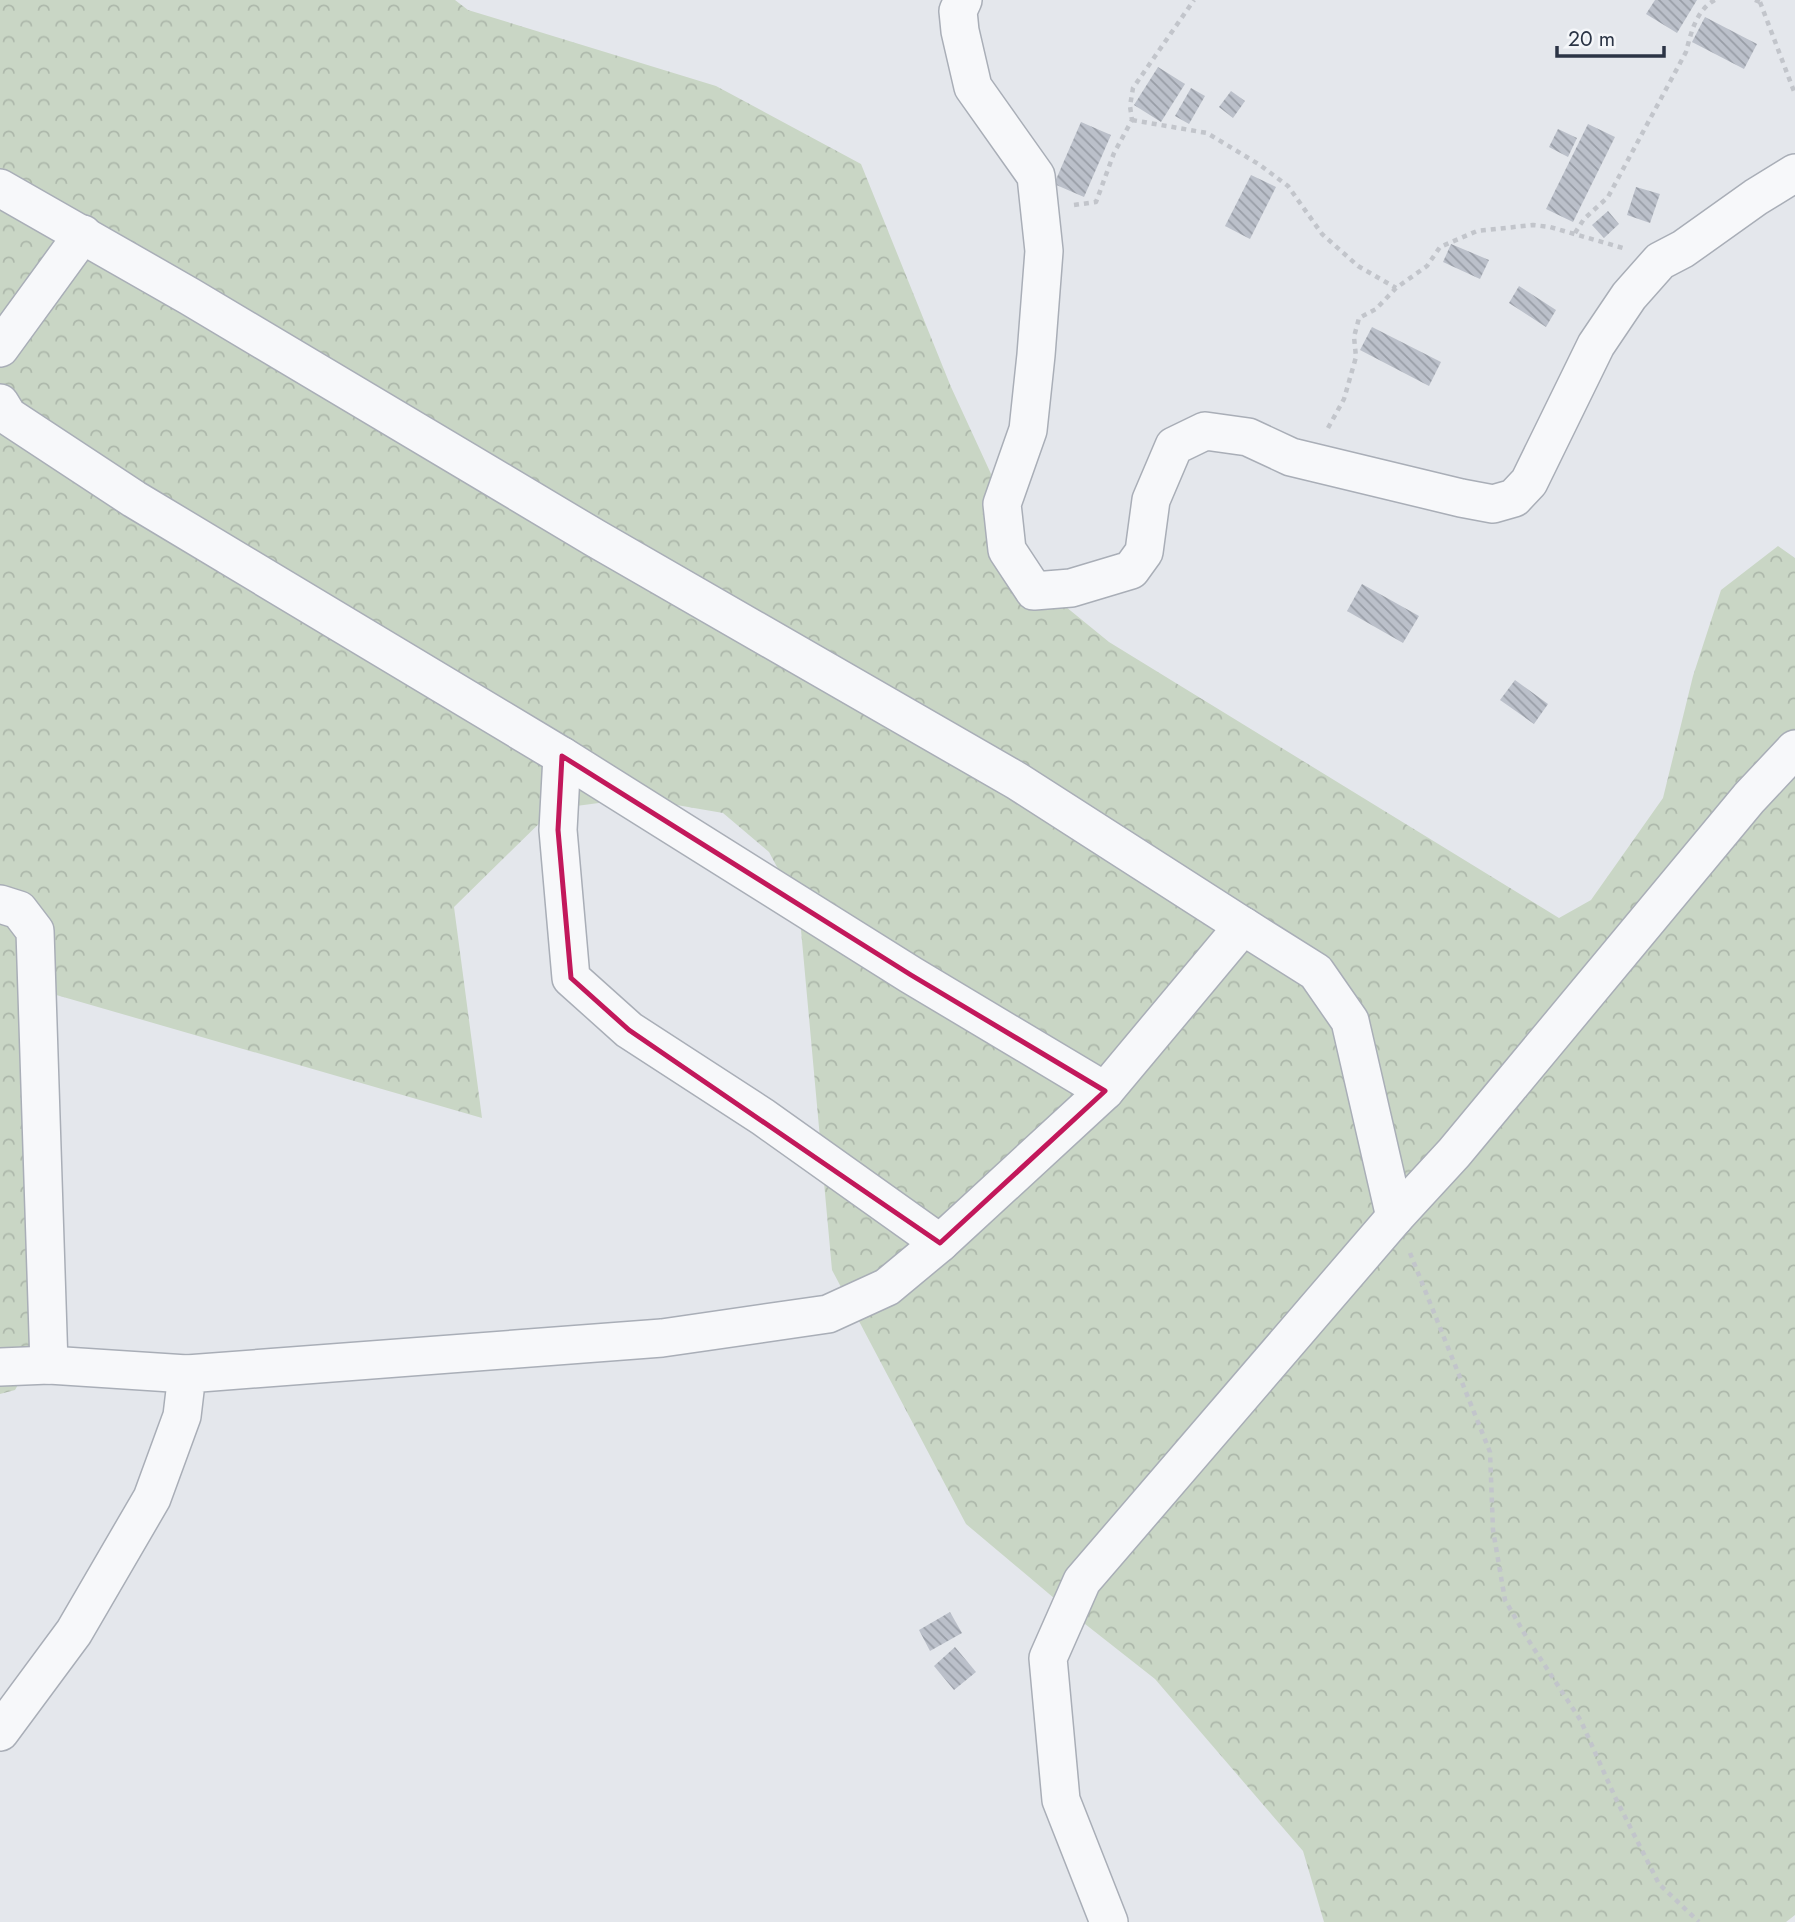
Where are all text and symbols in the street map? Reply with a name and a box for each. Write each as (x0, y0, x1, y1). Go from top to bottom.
scale bar (1557, 14, 1664, 58)
text: 20 m (1568, 24, 1615, 54)

